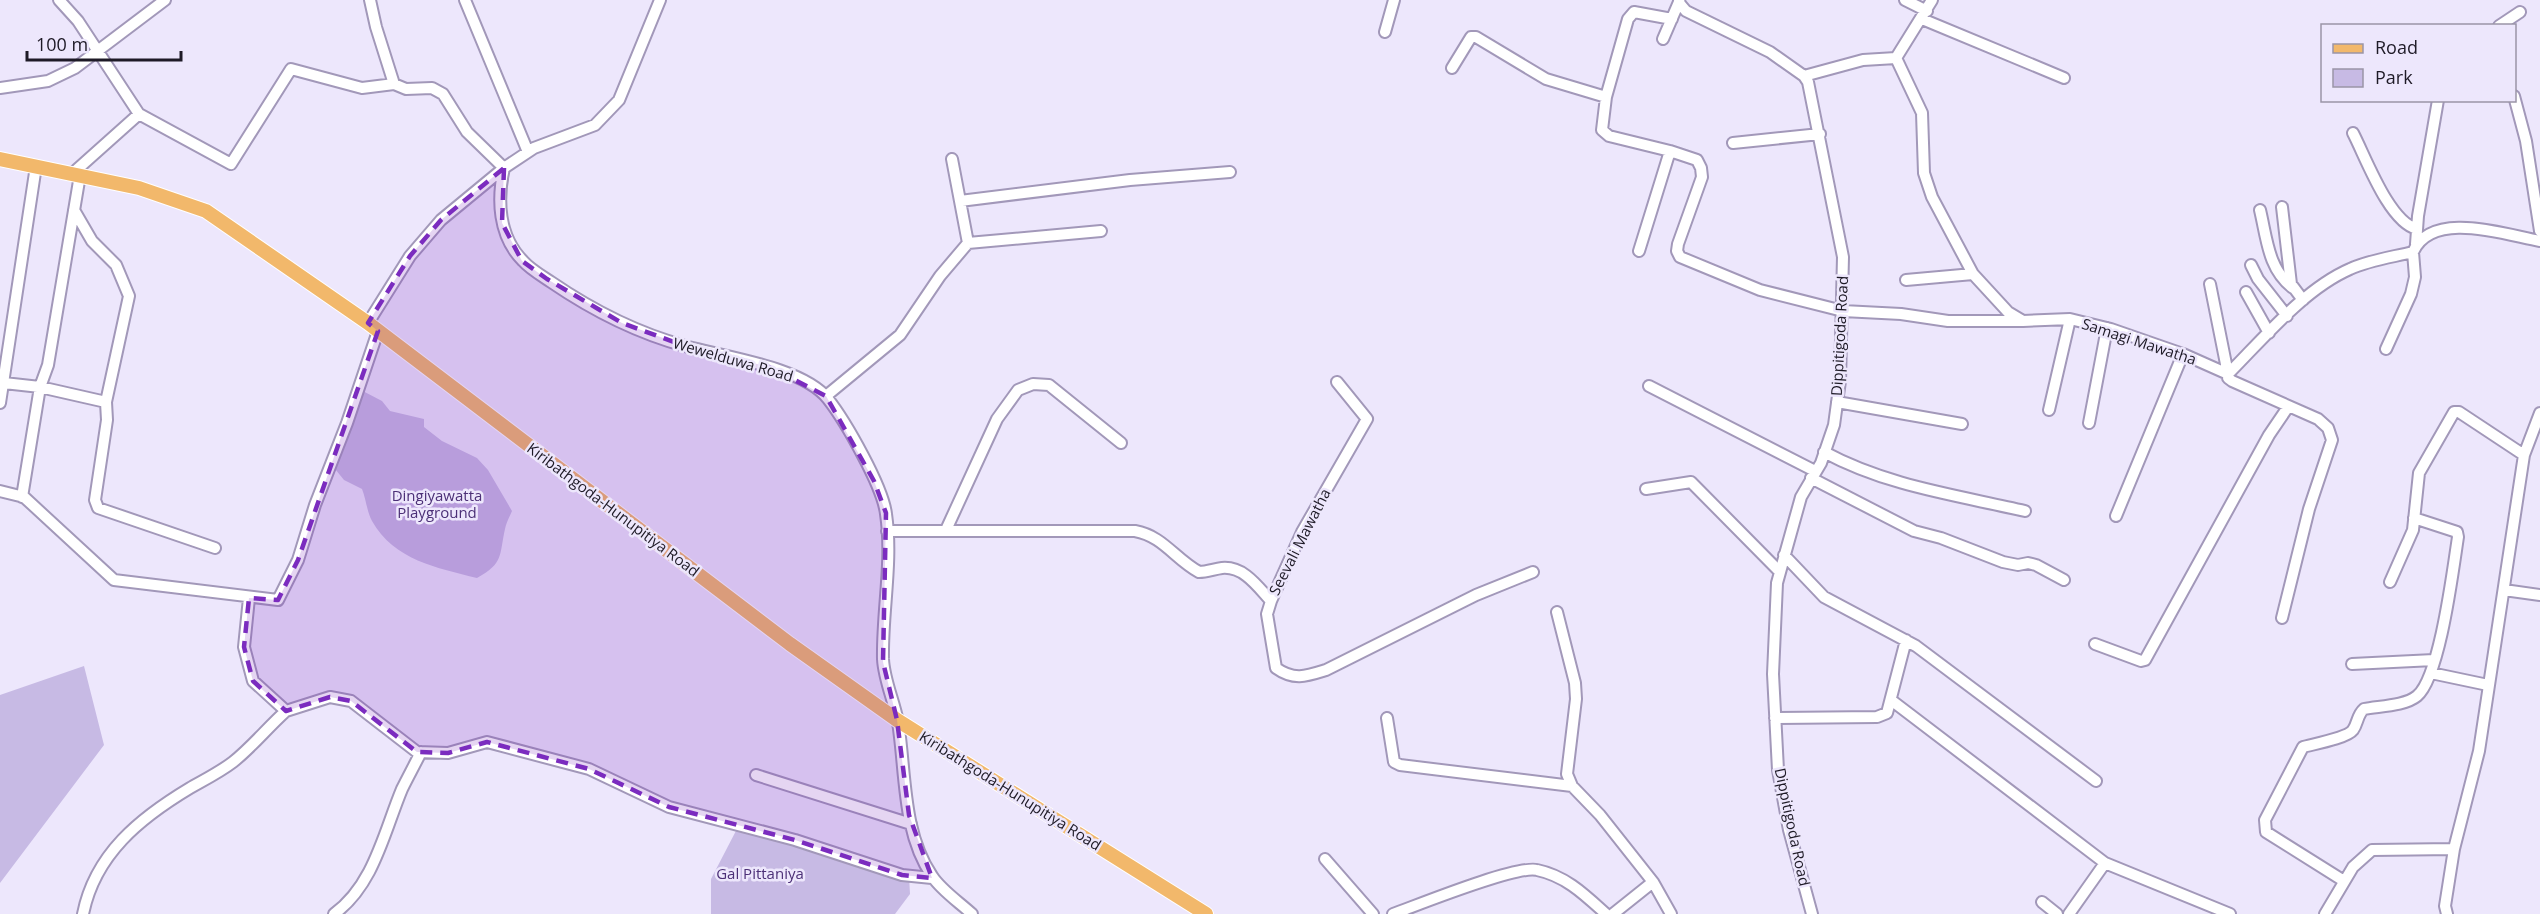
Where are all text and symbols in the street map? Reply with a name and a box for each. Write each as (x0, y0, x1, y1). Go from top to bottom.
scale bar (27, 24, 182, 62)
legend (2321, 24, 2516, 102)
text: 100 m (36, 32, 88, 56)
text: Road (2375, 35, 2418, 59)
text: Park (2375, 65, 2413, 89)
street label: Dippitigoda Road (1826, 275, 1852, 397)
street label: Samagi Mawatha (2079, 313, 2199, 369)
street label: Wewelduwa Road (671, 332, 796, 386)
street label: Kiribathgoda-Hunupitiya Road (523, 438, 704, 581)
park label: Dingiyawatta Playground (392, 485, 482, 522)
street label: Seevali Mawatha (1264, 485, 1335, 598)
street label: Kiribathgoda-Hunupitiya Road (916, 726, 1105, 854)
street label: Dippitigoda Road (1771, 766, 1815, 888)
park label: Gal Pittaniya (716, 863, 804, 883)

